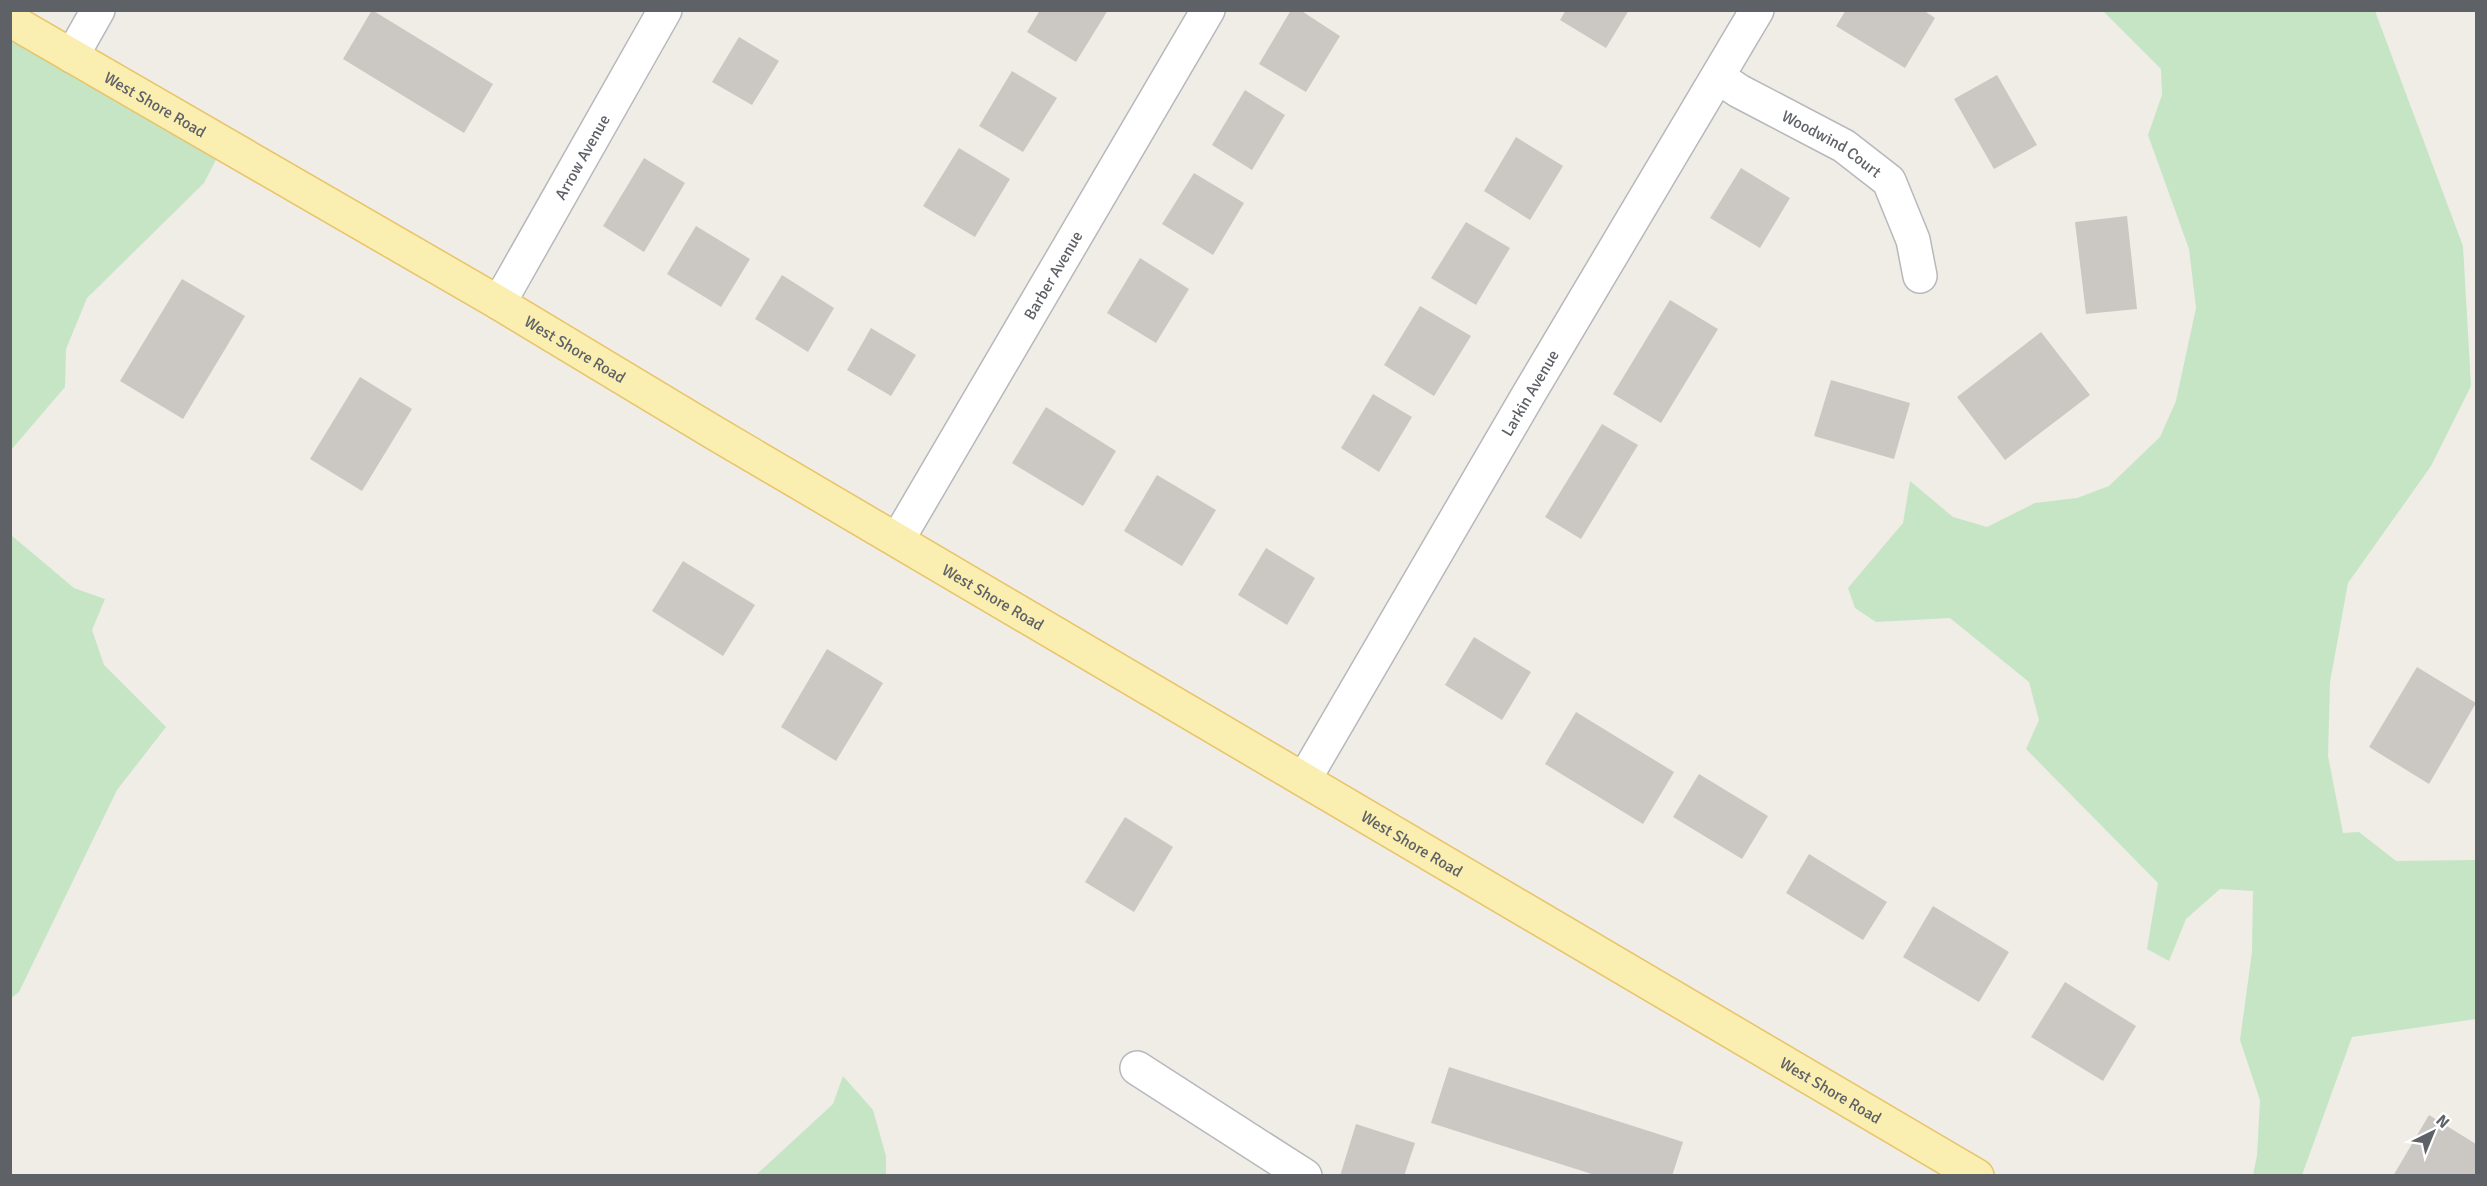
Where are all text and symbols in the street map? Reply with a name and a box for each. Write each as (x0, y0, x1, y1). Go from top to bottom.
street label: West Shore Road (100, 68, 209, 142)
street label: Woodwind Court (1778, 106, 1885, 183)
street label: Arrow Avenue (551, 111, 615, 203)
street label: Barber Avenue (1020, 227, 1087, 324)
street label: West Shore Road (521, 312, 629, 388)
street label: Larkin Avenue (1497, 346, 1564, 440)
street label: West Shore Road (938, 560, 1047, 635)
street label: West Shore Road (1357, 807, 1466, 882)
street label: West Shore Road (1776, 1053, 1885, 1129)
north arrow (2403, 1102, 2463, 1162)
text: N (2432, 1111, 2453, 1133)

